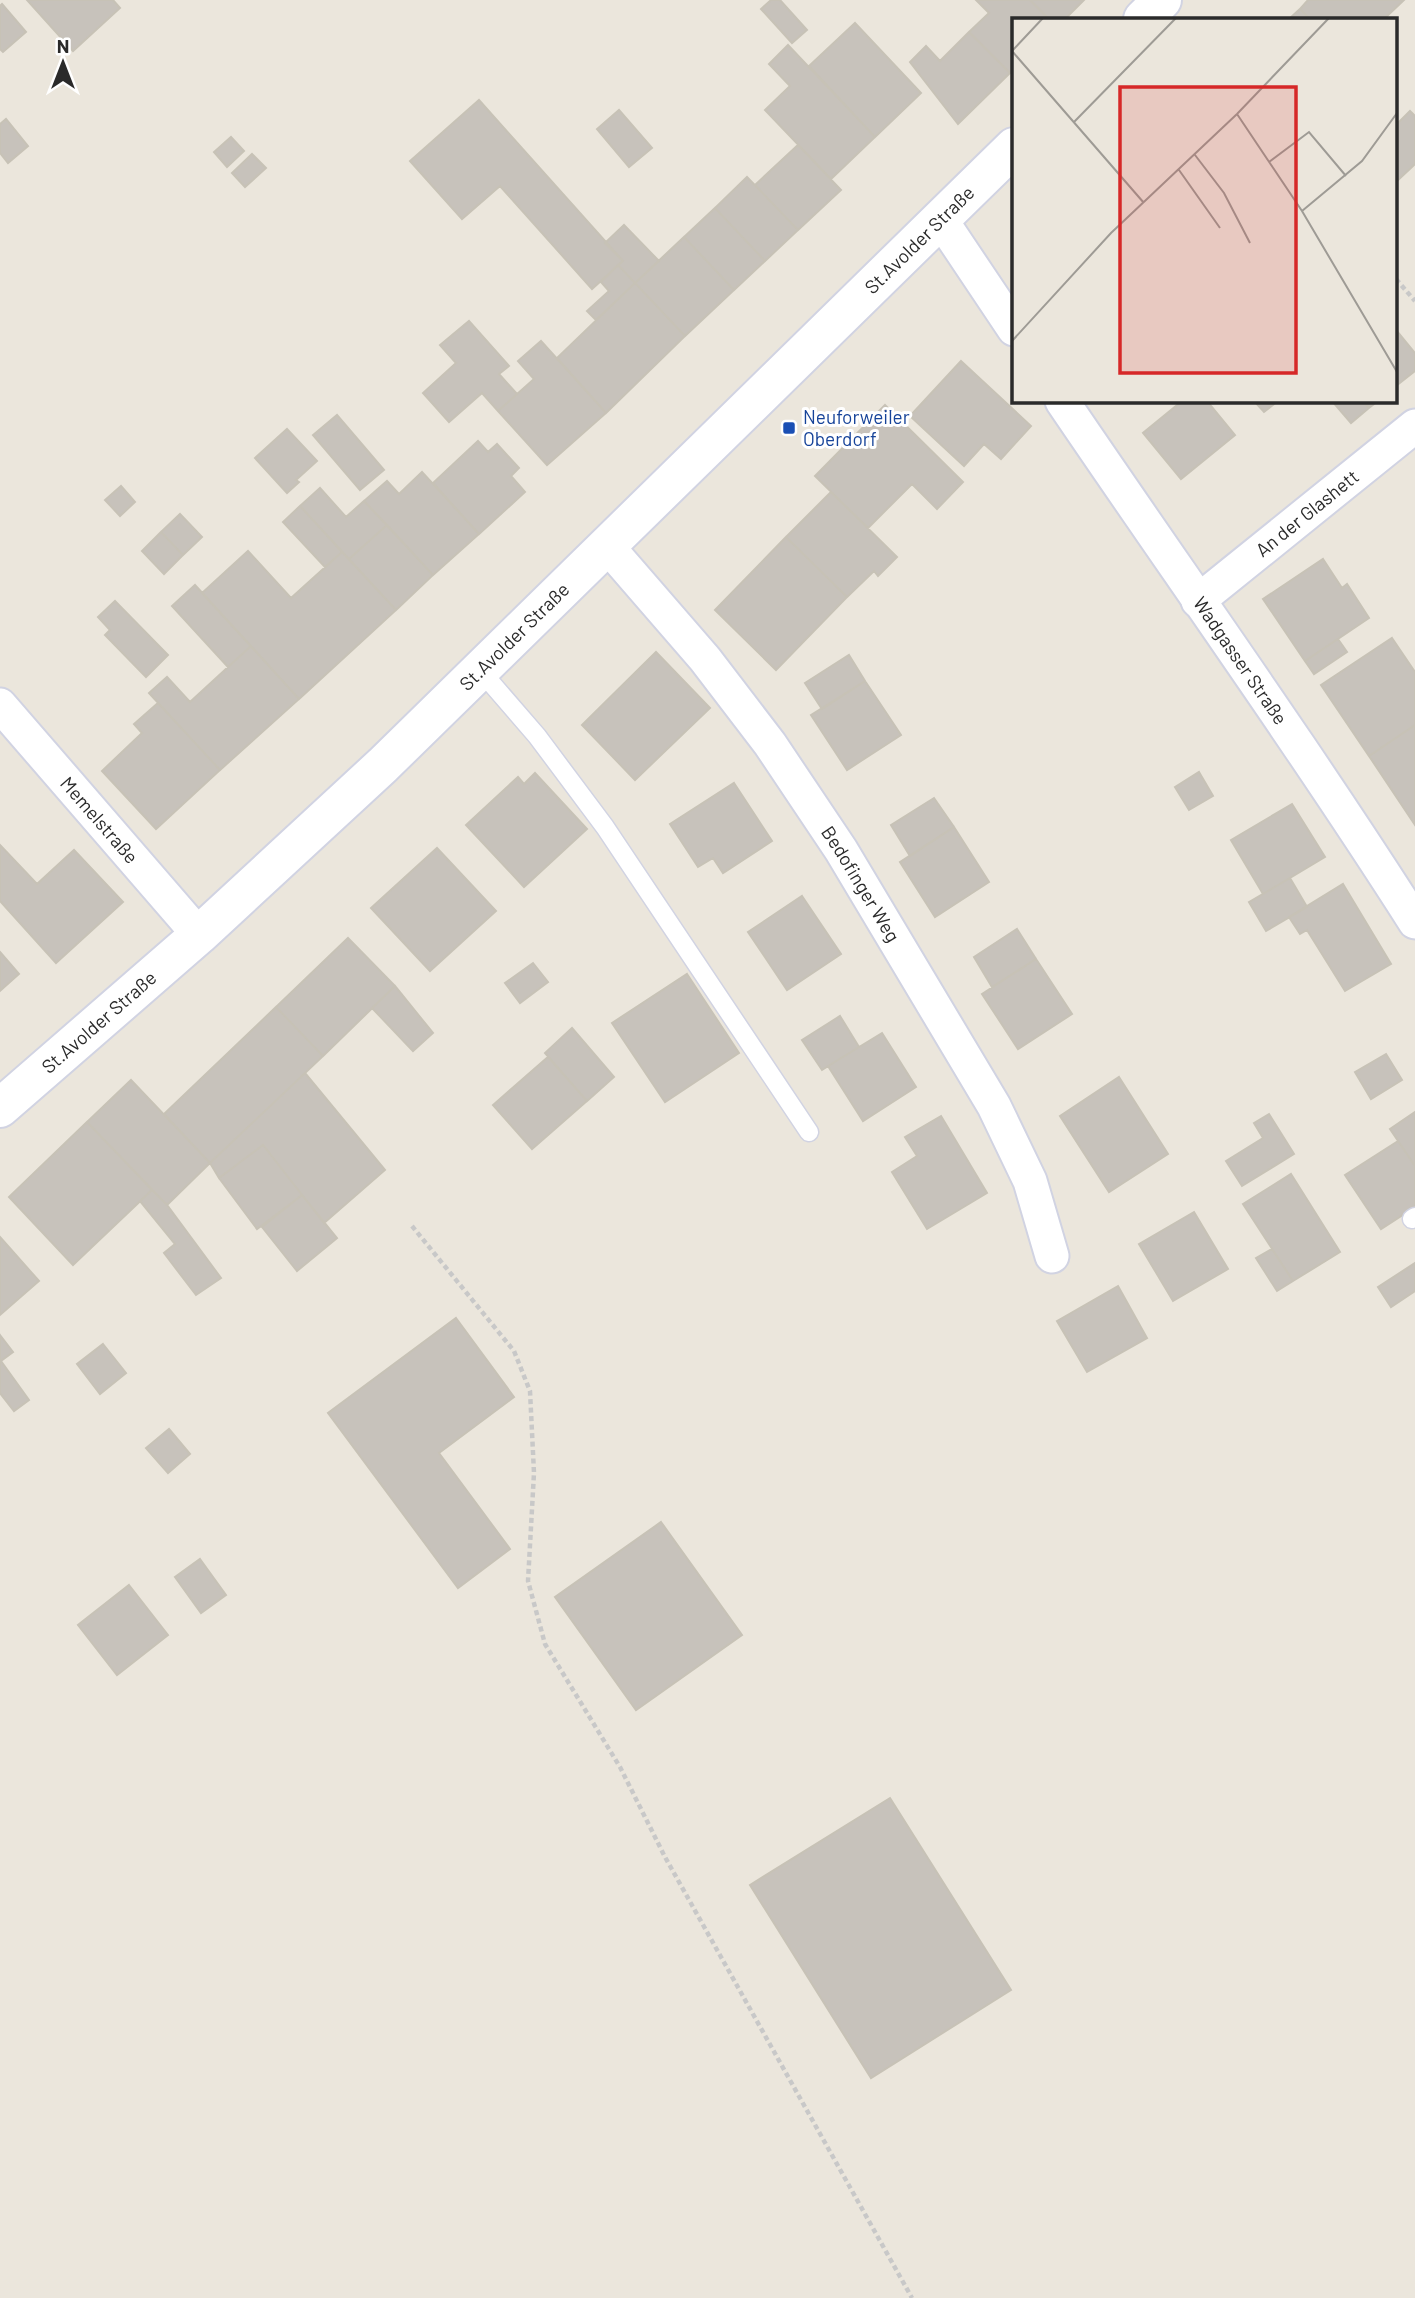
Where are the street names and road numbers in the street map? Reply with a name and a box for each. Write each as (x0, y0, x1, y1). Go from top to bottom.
street label: St.Avolder Straße (859, 181, 979, 298)
street label: An der Glashett (1251, 464, 1363, 561)
street label: St.Avolder Straße (454, 577, 574, 695)
street label: Wadgasser Straße (1189, 592, 1293, 729)
street label: Memelstraße (56, 772, 144, 868)
street label: Bedofinger Weg (817, 821, 905, 946)
street label: St.Avolder Straße (37, 966, 161, 1078)

